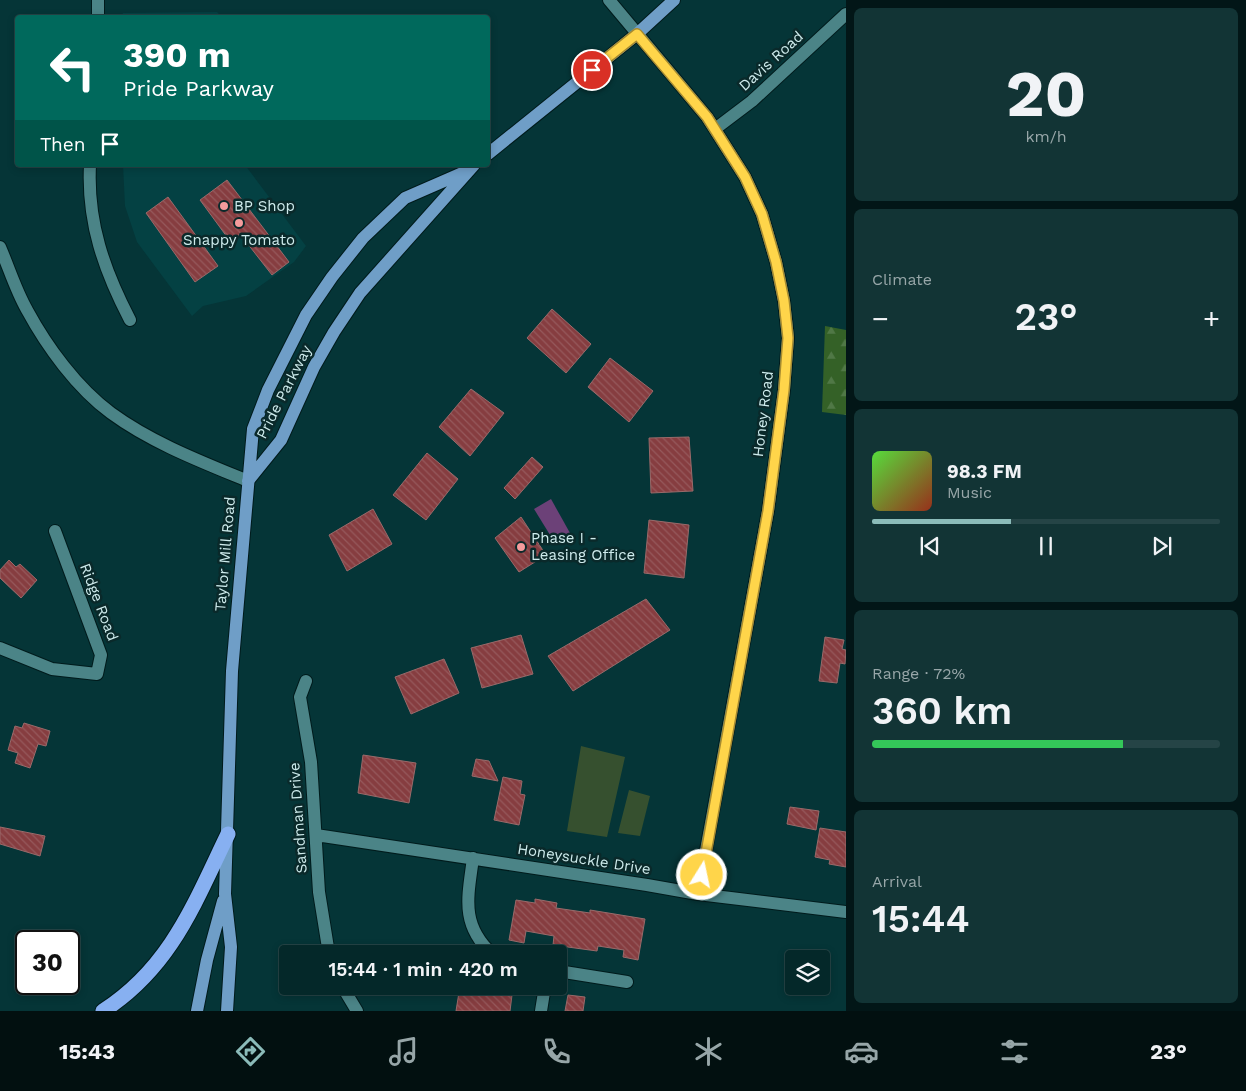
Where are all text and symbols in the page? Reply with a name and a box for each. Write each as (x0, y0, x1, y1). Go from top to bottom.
street label: Davis Road (735, 27, 807, 95)
text: 390 m (123, 34, 231, 76)
icon: left (40, 35, 105, 100)
pin (571, 49, 613, 91)
icon: arrive (578, 56, 606, 84)
text: 20 (1006, 56, 1086, 132)
text: Pride Parkway (123, 76, 274, 101)
text: km/h (1025, 127, 1067, 146)
icon: arrive (96, 130, 124, 158)
text: Then (40, 133, 86, 156)
place label: BP Shop (234, 197, 295, 215)
marker: BP Shop (218, 200, 230, 212)
marker: Snappy Tomato (233, 217, 245, 229)
place label: Snappy Tomato (183, 231, 295, 249)
text: Climate (872, 270, 932, 289)
text: 23° (1014, 295, 1078, 339)
text: − (872, 302, 889, 335)
text: + (1203, 302, 1220, 335)
street label: Pride Parkway (253, 342, 315, 442)
street label: Honey Road (749, 370, 777, 458)
text: 98.3 FM (947, 460, 1022, 483)
text: Music (947, 483, 992, 502)
street label: Taylor Mill Road (211, 496, 239, 612)
place label: Phase I - Leasing Office (531, 529, 635, 564)
icon: previous (916, 532, 944, 560)
icon: pause (1032, 532, 1060, 560)
icon: next (1148, 532, 1176, 560)
marker: Phase I - Leasing Office (515, 541, 527, 553)
street label: Ridge Road (76, 561, 122, 643)
text: Range · 72% (872, 664, 965, 683)
text: 360 km (872, 689, 1012, 733)
street label: Sandman Drive (285, 762, 311, 874)
street label: Honeysuckle Drive (516, 840, 652, 878)
position arrow (675, 848, 727, 900)
text: Arrival (872, 872, 922, 891)
text: 15:44 (872, 897, 969, 941)
speed limit sign: 30 (15, 930, 80, 995)
map controls (785, 950, 830, 995)
button: layers (785, 950, 830, 995)
text: 15:44 · 1 min · 420 m (328, 958, 518, 981)
icon: directions (233, 1034, 268, 1069)
icon: music (386, 1034, 421, 1069)
icon: phone (539, 1034, 574, 1069)
icon: climate (691, 1034, 726, 1069)
icon: car (844, 1034, 879, 1069)
icon: filters (997, 1034, 1032, 1069)
text: 15:43 (59, 1039, 115, 1064)
text: 23° (1150, 1039, 1187, 1064)

